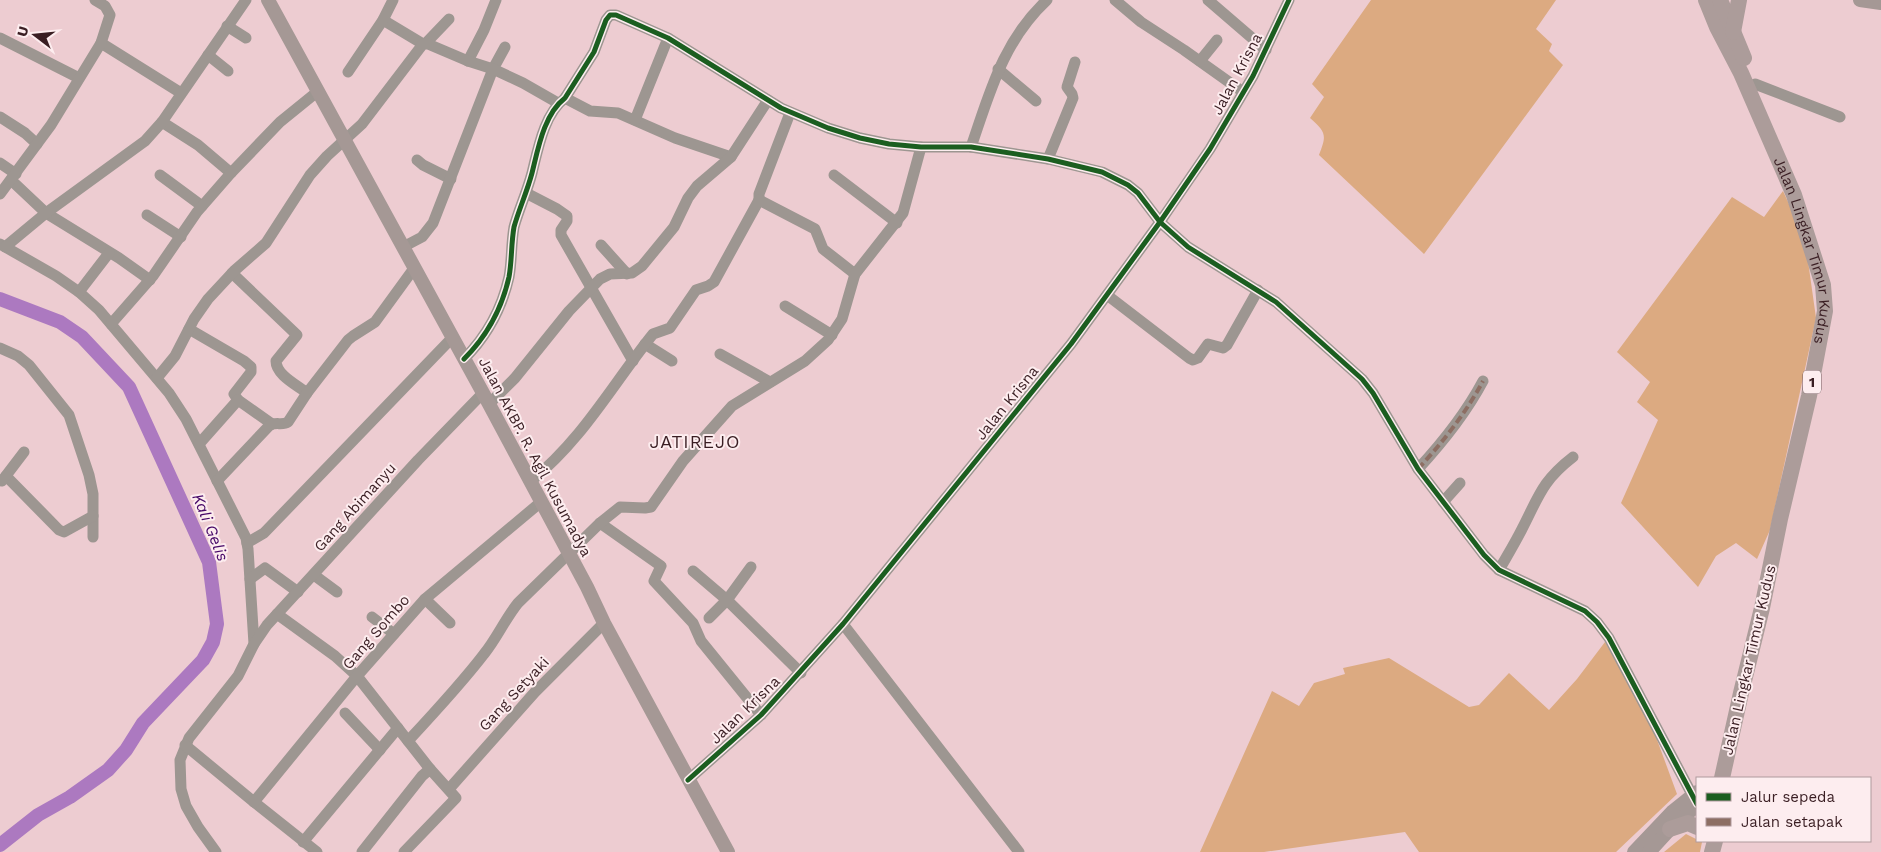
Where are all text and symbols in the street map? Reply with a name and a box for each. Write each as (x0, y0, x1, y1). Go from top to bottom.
north arrow (10, 10, 60, 60)
text: U (13, 24, 32, 38)
street label: Jalan Krisna (1208, 30, 1266, 118)
street label: Jalan Lingkar Timur Kudus (1770, 154, 1834, 346)
street label: Jalan AKBP. R. Agil Kusumadya (475, 354, 596, 560)
street label: Jalan Krisna (972, 362, 1043, 444)
road number: 1 (1803, 371, 1821, 394)
district label: JATIREJO (649, 431, 741, 452)
street label: Gang Abimanyu (310, 459, 400, 555)
water label: Kali Gelis (188, 491, 233, 564)
street label: Jalan Lingkar Timur Kudus (1718, 563, 1780, 757)
street label: Gang Sombo (339, 591, 413, 673)
street label: Gang Setyaki (475, 653, 553, 735)
street label: Jalan Krisna (706, 672, 784, 748)
legend (1696, 777, 1871, 842)
text: Jalur sepeda (1741, 788, 1835, 806)
text: Jalan setapak (1741, 813, 1843, 831)

